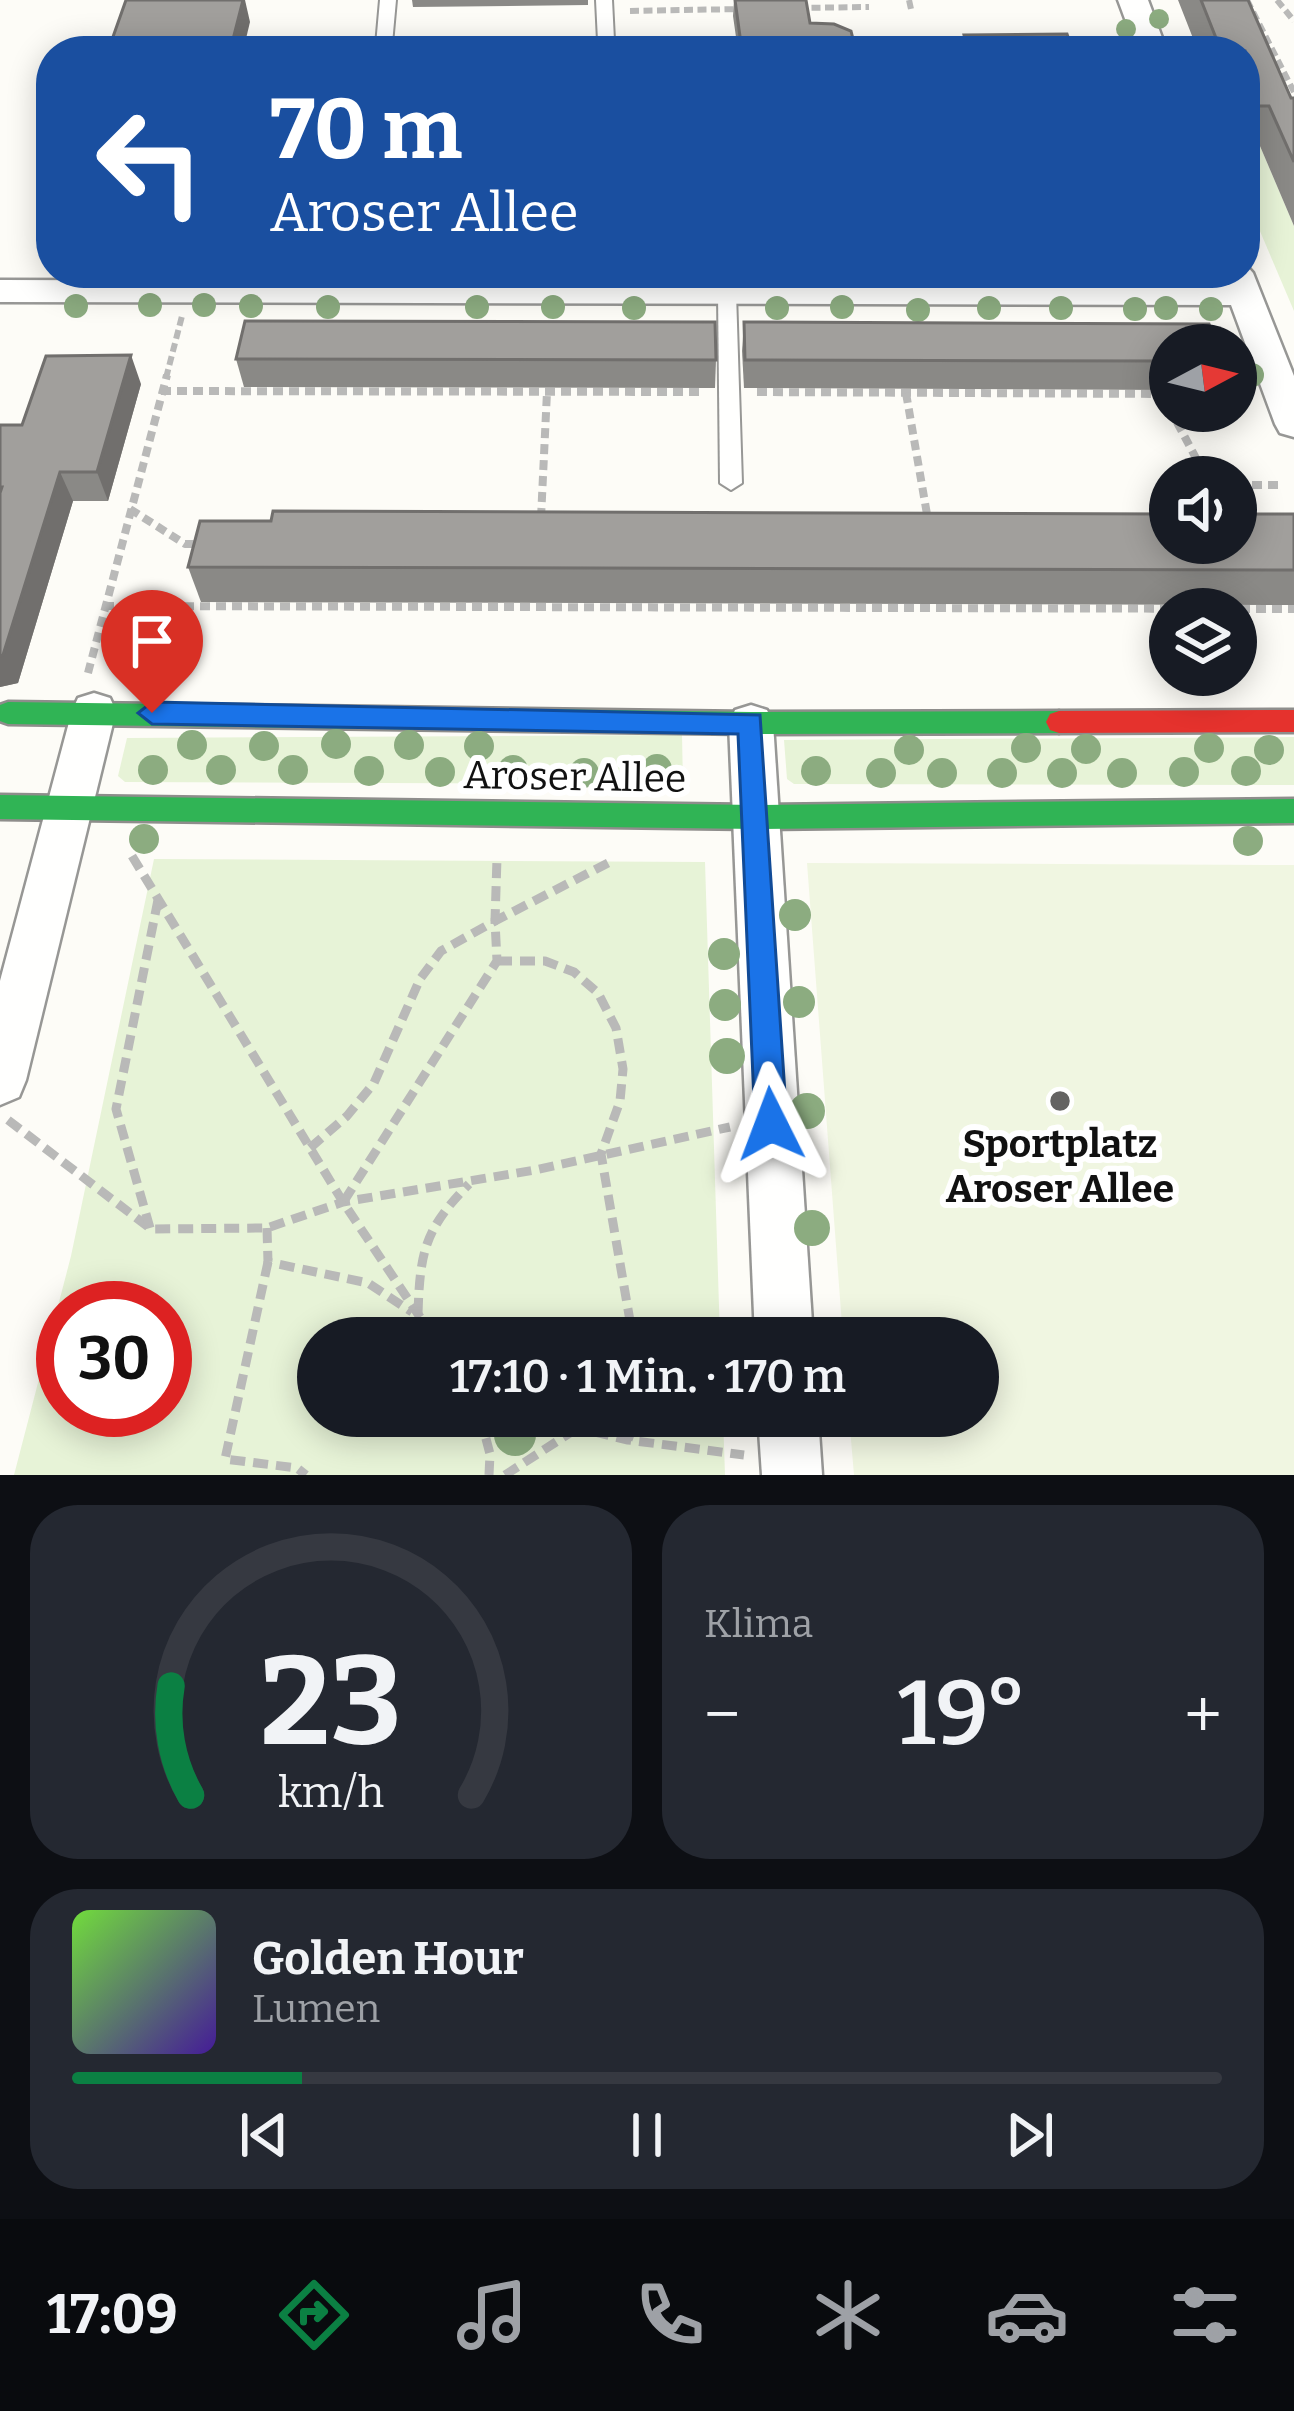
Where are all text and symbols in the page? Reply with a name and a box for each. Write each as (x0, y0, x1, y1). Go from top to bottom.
text: 70 m (270, 79, 462, 180)
icon: left (72, 84, 228, 240)
text: Aroser Allee (270, 181, 579, 245)
north arrow (1149, 324, 1257, 432)
map controls (1149, 324, 1257, 696)
button: sound (1149, 456, 1257, 564)
button: layers (1149, 588, 1257, 696)
pin (101, 590, 203, 713)
icon: arrive (119, 608, 185, 674)
street label: Aroser Allee (463, 752, 687, 802)
position arrow (708, 1061, 834, 1187)
marker: Sportplatz Aroser Allee (1047, 1088, 1073, 1114)
place label: Sportplatz Aroser Allee (946, 1121, 1174, 1212)
speed limit sign: 30 (36, 1281, 192, 1437)
text: 17:10 · 1 Min. · 170 m (450, 1350, 846, 1404)
text: Klima (704, 1601, 813, 1647)
text: 23 (260, 1627, 402, 1777)
text: 19° (897, 1660, 1027, 1768)
text: − (704, 1675, 740, 1754)
text: + (1184, 1675, 1222, 1754)
text: km/h (278, 1767, 384, 1818)
text: Golden Hour (252, 1932, 524, 1986)
text: Lumen (252, 1986, 380, 2032)
icon: previous (231, 2102, 297, 2168)
icon: pause (614, 2102, 680, 2168)
icon: next (997, 2102, 1063, 2168)
icon: directions (272, 2273, 356, 2357)
icon: music (450, 2273, 534, 2357)
icon: phone (628, 2273, 712, 2357)
icon: climate (806, 2273, 890, 2357)
icon: car (985, 2273, 1069, 2357)
icon: filters (1163, 2273, 1247, 2357)
text: 17:09 (47, 2283, 178, 2347)

